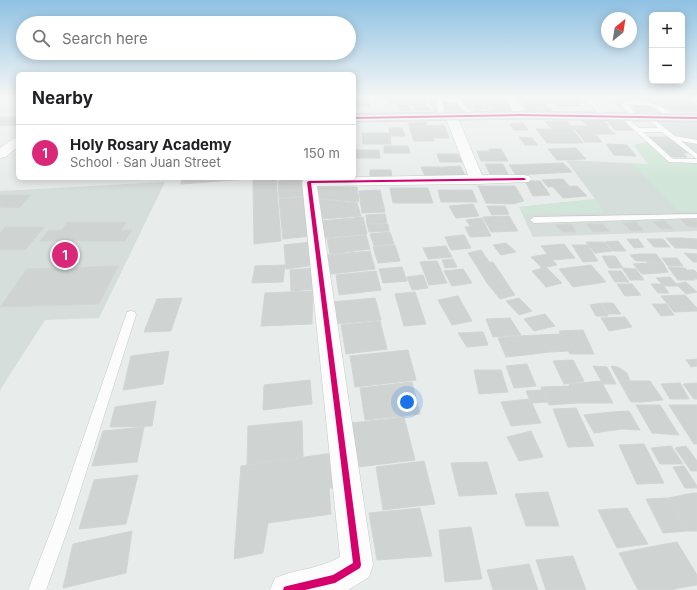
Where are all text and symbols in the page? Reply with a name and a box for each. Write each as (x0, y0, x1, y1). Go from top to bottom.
north arrow (601, 12, 637, 48)
map controls (649, 12, 685, 84)
button: + (649, 12, 685, 48)
search box (16, 16, 356, 60)
icon: search (30, 27, 52, 49)
text: Search here (62, 29, 148, 48)
button: − (649, 48, 685, 84)
text: Nearby (32, 88, 93, 108)
text: Holy Rosary Academy (70, 135, 232, 154)
text: 1 (42, 145, 48, 161)
text: 150 m (304, 145, 340, 161)
text: School · San Juan Street (70, 154, 221, 170)
pin: 1 (52, 240, 78, 270)
your location (397, 392, 417, 412)

